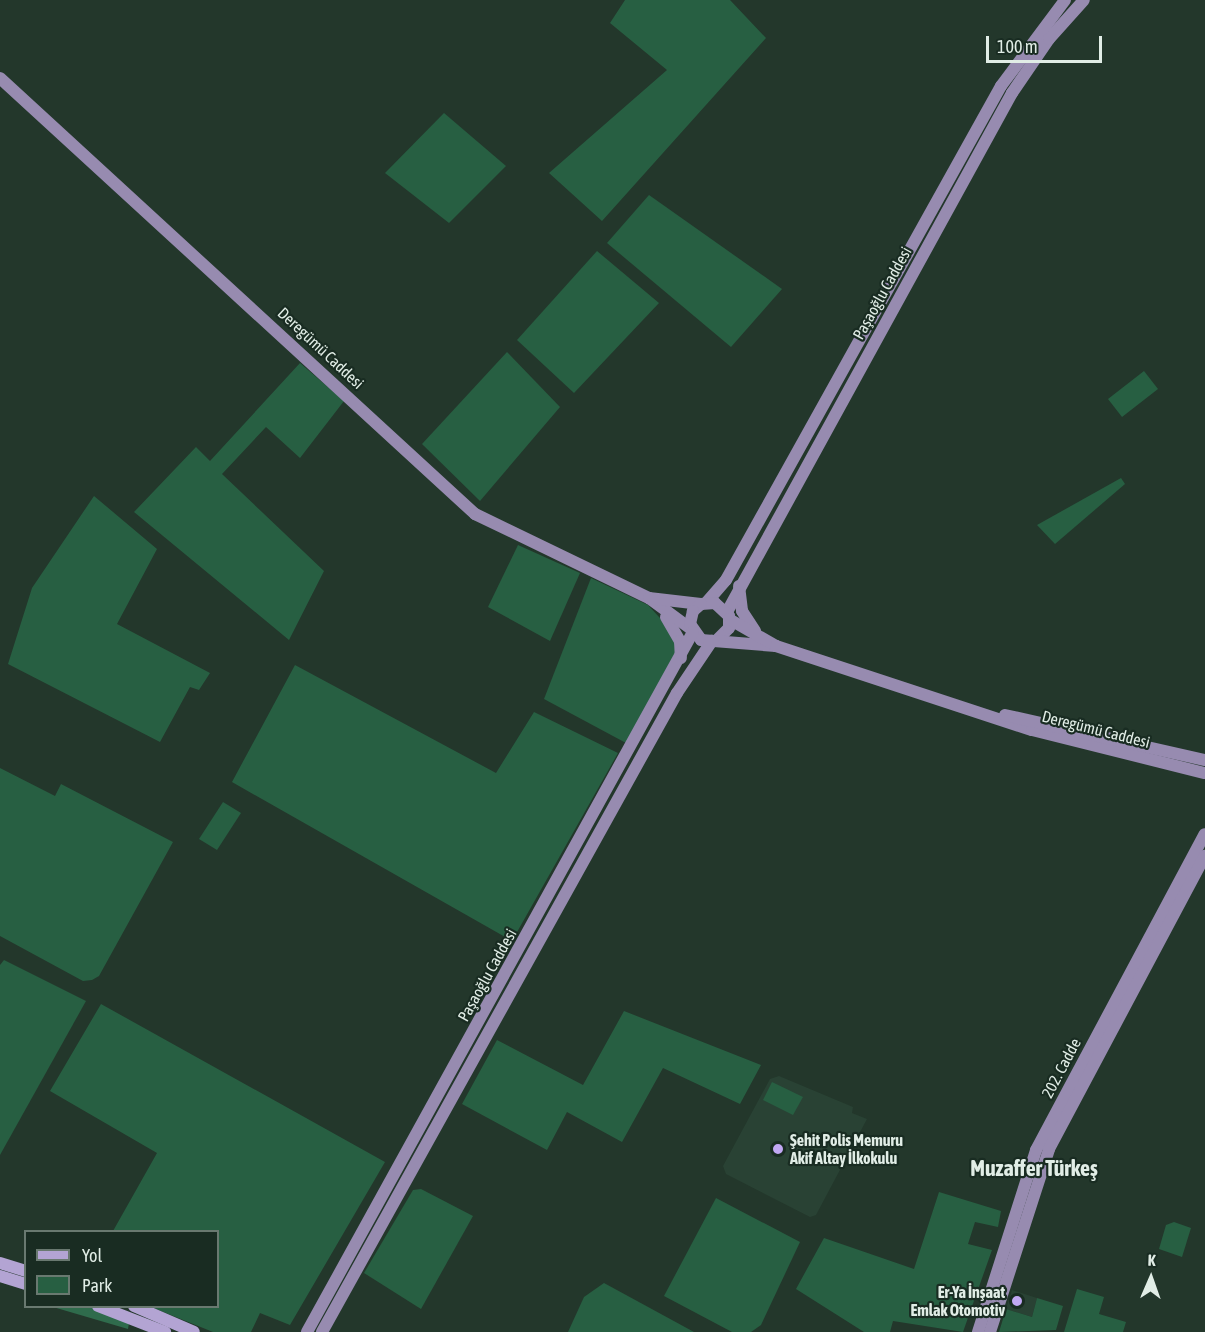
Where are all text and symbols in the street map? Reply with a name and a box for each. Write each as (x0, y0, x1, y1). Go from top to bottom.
scale bar (989, 24, 1104, 62)
text: 100 m (997, 36, 1038, 57)
street label: Paşaoğlu Caddesi (849, 243, 915, 343)
street label: Deregümü Caddesi (274, 303, 368, 393)
street label: Deregümü Caddesi (1040, 706, 1152, 752)
street label: Paşaoğlu Caddesi (454, 925, 520, 1025)
street label: 202. Cadde (1037, 1035, 1085, 1101)
place label: Şehit Polis Memuru Akif Altay İlkokulu (790, 1130, 903, 1168)
marker: Şehit Polis Memuru Akif Altay İlkokulu (771, 1142, 785, 1156)
district label: Muzaffer Türkeş (970, 1156, 1098, 1182)
legend (24, 1230, 219, 1308)
text: Yol (82, 1245, 102, 1266)
north arrow (1121, 1248, 1181, 1308)
text: K (1147, 1251, 1156, 1269)
text: Park (82, 1275, 112, 1296)
place label: Er-Ya İnşaat Emlak Otomotiv (911, 1282, 1005, 1320)
marker: Er-Ya İnşaat Emlak Otomotiv (1010, 1294, 1024, 1308)

